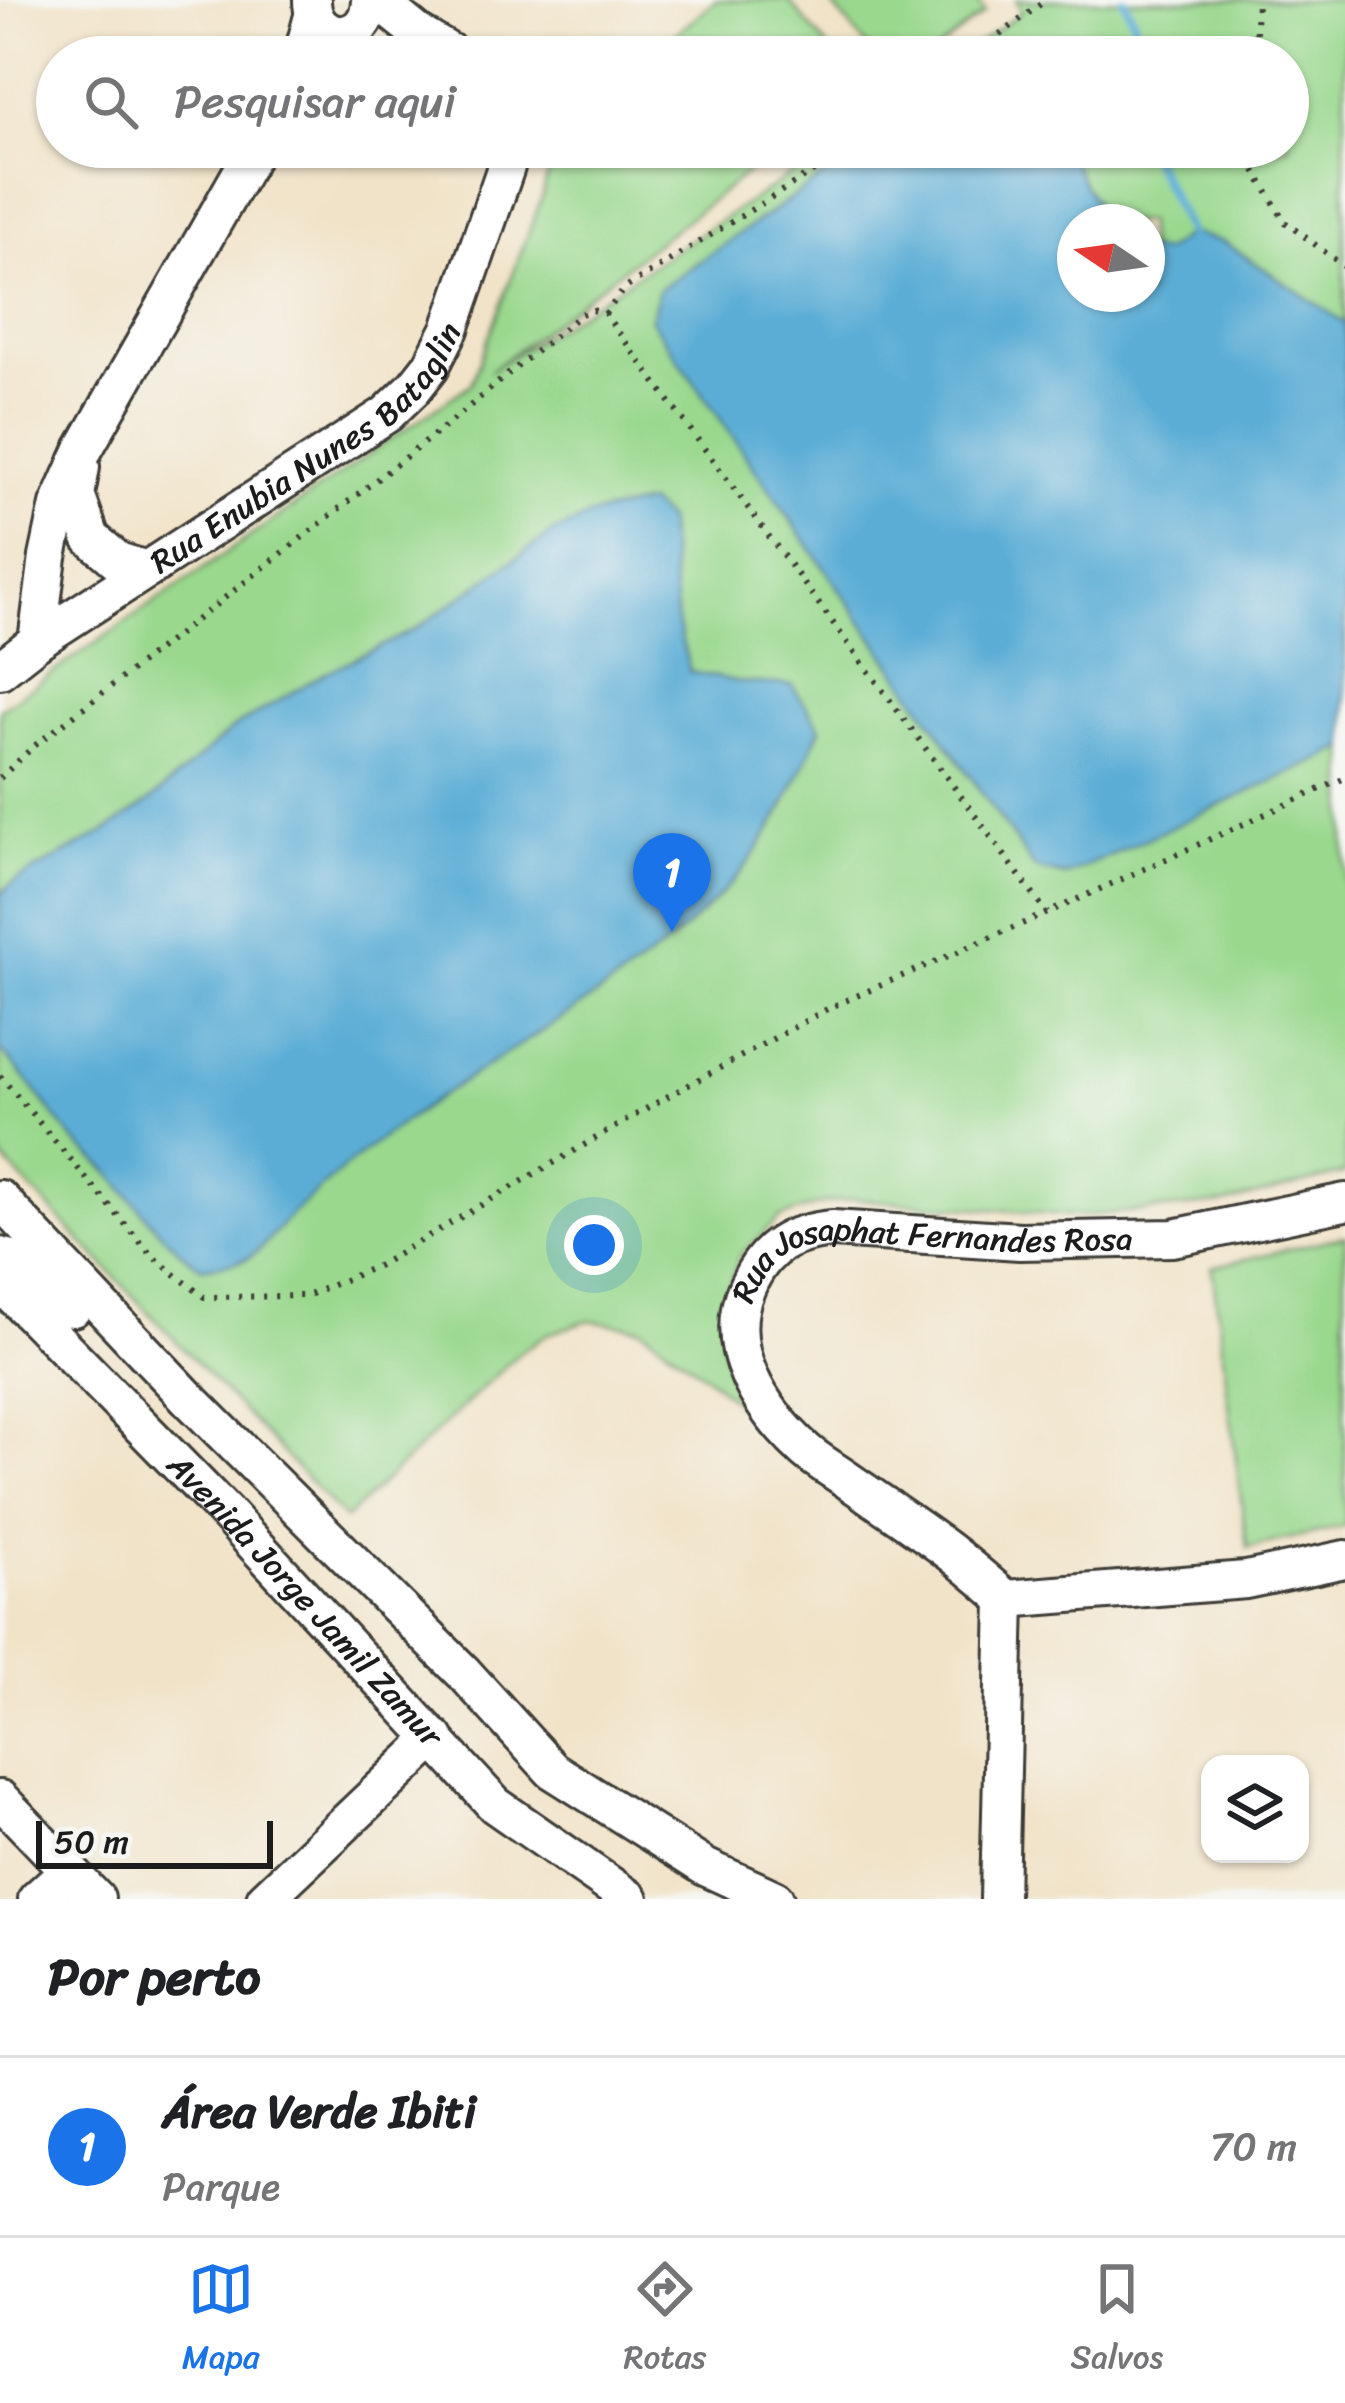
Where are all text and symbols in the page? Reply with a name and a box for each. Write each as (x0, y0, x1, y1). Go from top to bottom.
search box (36, 36, 1309, 168)
text: Pesquisar aqui (174, 62, 456, 142)
icon: search (78, 69, 144, 135)
north arrow (1057, 204, 1165, 312)
street label: Rua Enubia Nunes Bataglin (138, 311, 478, 590)
pin: 1 (633, 833, 711, 932)
street label: Rua Josaphat Fernandes Rosa (714, 1200, 1133, 1312)
your location (564, 1215, 624, 1275)
street label: Avenida Jorge Jamil Zamur (152, 1438, 459, 1763)
map controls (1201, 1755, 1309, 1863)
button: layers (1201, 1755, 1309, 1863)
text: 50 m (54, 1813, 129, 1871)
scale bar (36, 1815, 273, 1868)
text: Por perto (48, 1932, 261, 2022)
text: Área Verde Ibiti (162, 2072, 476, 2152)
text: 1 (79, 2112, 95, 2181)
text: 70 m (1210, 2112, 1297, 2181)
text: Parque (162, 2152, 280, 2221)
tab: Mapa (182, 2256, 260, 2386)
tab: Rotas (624, 2256, 707, 2386)
tab: Salvos (1071, 2256, 1163, 2386)

